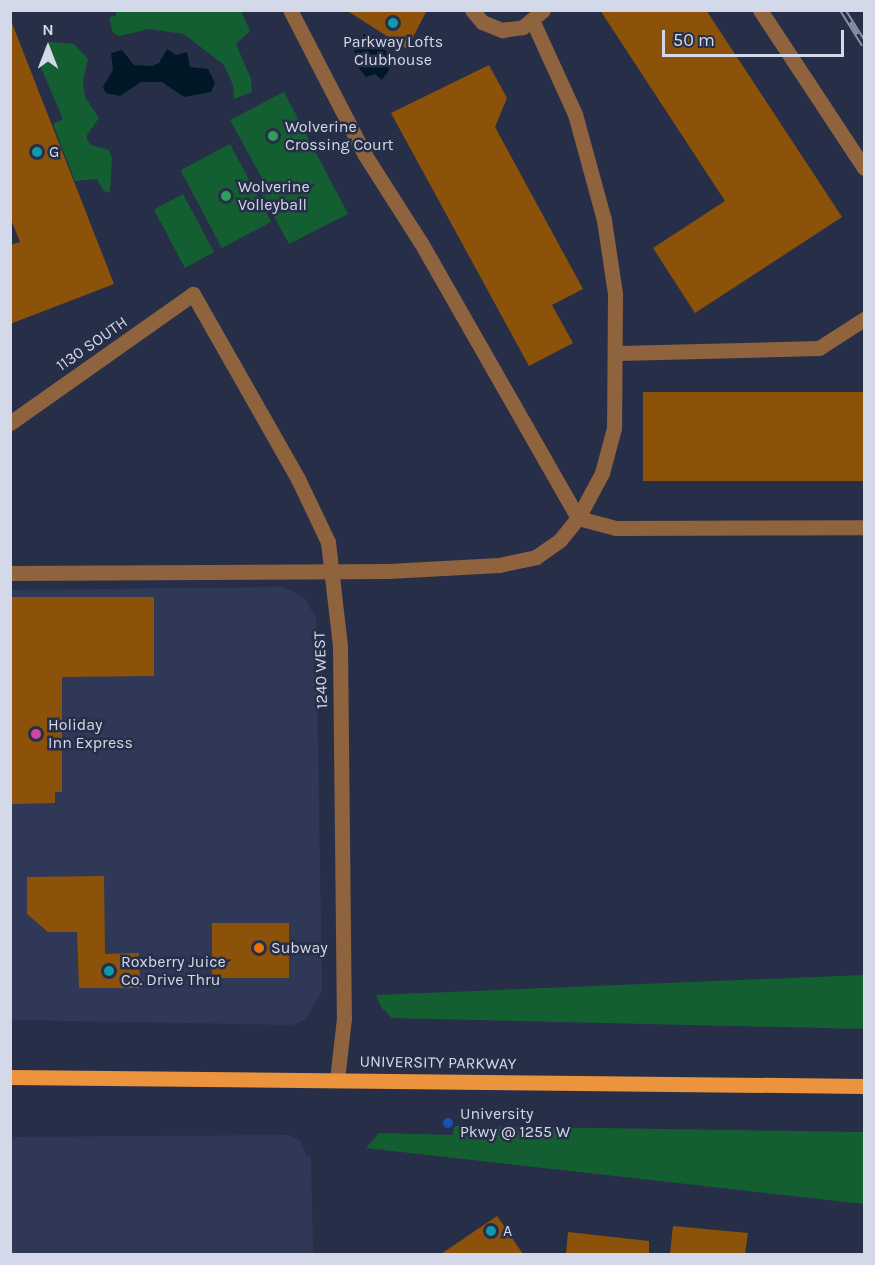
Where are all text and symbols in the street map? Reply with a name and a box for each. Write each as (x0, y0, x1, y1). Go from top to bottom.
marker: Parkway Lofts Clubhouse (386, 16, 400, 30)
north arrow (18, 18, 78, 78)
scale bar (665, 18, 846, 56)
text: N (42, 20, 54, 39)
text: 50 m (673, 29, 715, 51)
place label: Parkway Lofts Clubhouse (343, 32, 443, 70)
place label: Wolverine Crossing Court (285, 117, 393, 155)
marker: Wolverine Crossing Court (266, 129, 280, 143)
place label: G (49, 142, 59, 162)
marker: G (30, 145, 44, 159)
place label: Wolverine Volleyball (238, 177, 310, 215)
marker: Wolverine Volleyball (219, 189, 233, 203)
street label: 1130 SOUTH (53, 312, 131, 376)
street label: 1240 WEST (310, 631, 332, 709)
place label: Holiday Inn Express (48, 715, 133, 753)
marker: Holiday Inn Express (29, 727, 43, 741)
place label: Subway (271, 938, 328, 958)
marker: Subway (252, 941, 266, 955)
place label: Roxberry Juice Co. Drive Thru (121, 952, 226, 990)
marker: Roxberry Juice Co. Drive Thru (102, 964, 116, 978)
street label: UNIVERSITY PARKWAY (360, 1052, 516, 1074)
place label: University Pkwy @ 1255 W (460, 1104, 570, 1142)
marker: University Pkwy @ 1255 W (441, 1116, 455, 1130)
place label: A (503, 1221, 512, 1241)
marker: A (484, 1224, 498, 1238)

